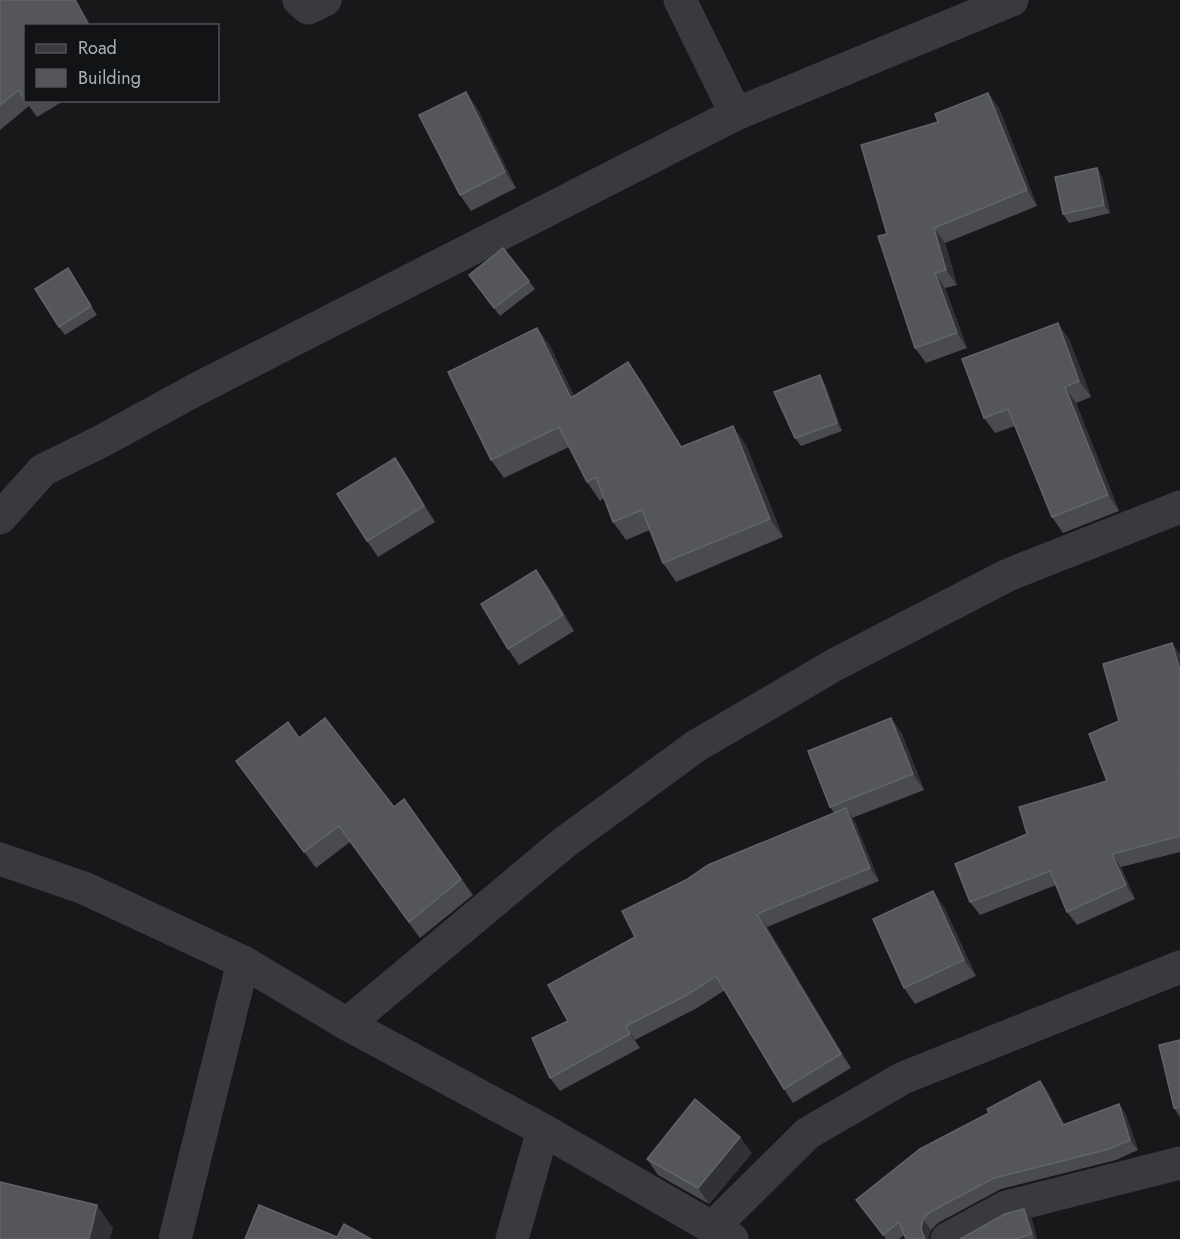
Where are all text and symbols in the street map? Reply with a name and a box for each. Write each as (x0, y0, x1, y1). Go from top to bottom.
legend (24, 24, 219, 102)
text: Road (78, 35, 117, 61)
text: Building (78, 65, 141, 91)

